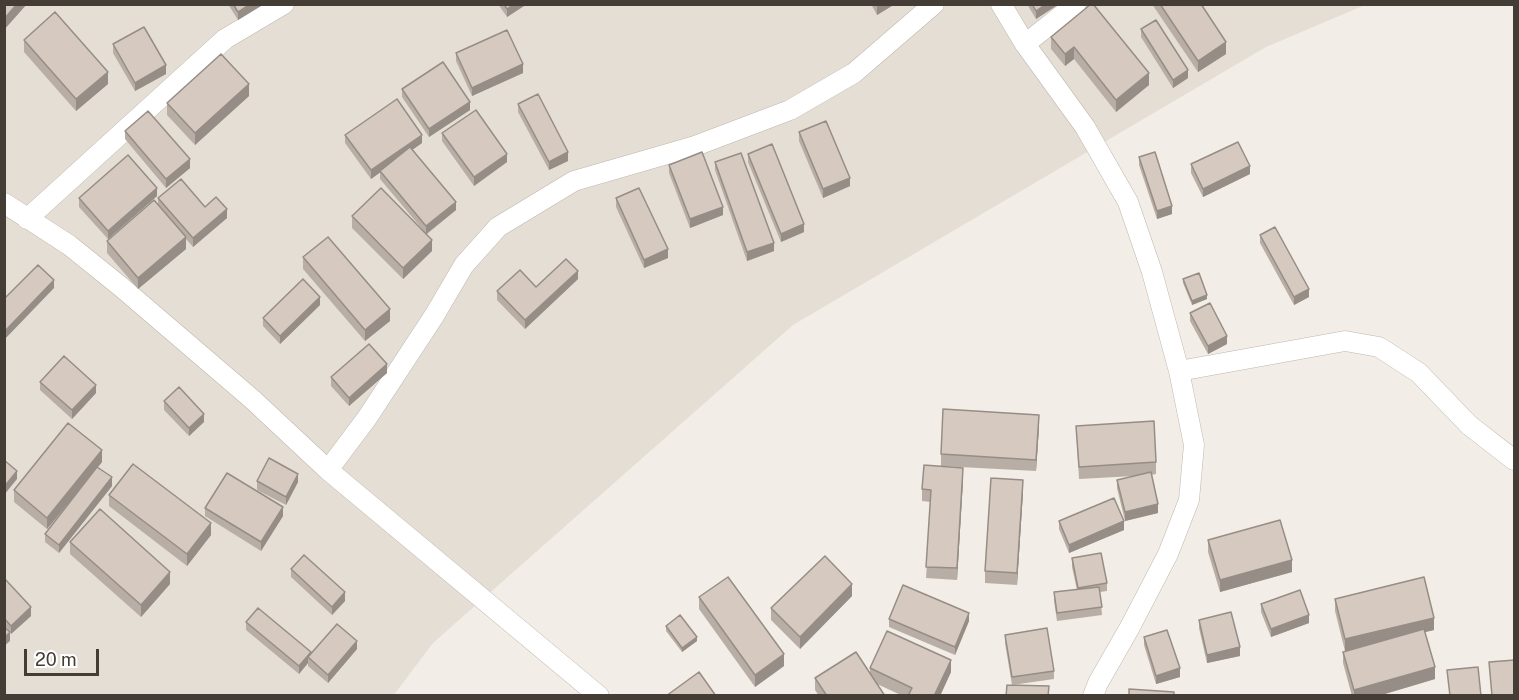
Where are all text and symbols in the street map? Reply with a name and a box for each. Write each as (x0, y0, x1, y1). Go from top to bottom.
scale bar (27, 637, 102, 675)
text: 20 m (35, 649, 77, 670)

